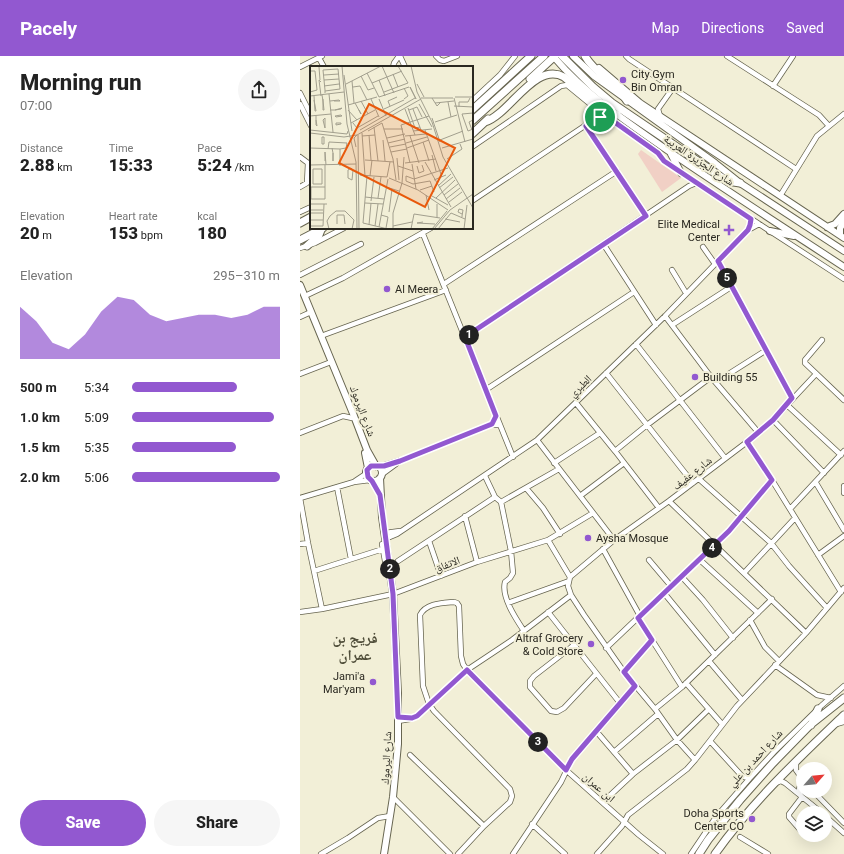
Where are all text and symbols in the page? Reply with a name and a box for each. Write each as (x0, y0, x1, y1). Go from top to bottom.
text: Pacely (20, 17, 77, 40)
text: Map (652, 20, 679, 36)
text: Directions (701, 20, 764, 36)
text: Saved (786, 20, 824, 36)
inset map (310, 66, 473, 229)
place label: City Gym Bin Omran (631, 68, 682, 94)
button: share (238, 69, 280, 111)
text: Morning run (20, 70, 142, 95)
marker: City Gym Bin Omran (618, 75, 628, 85)
text: 07:00 (20, 98, 52, 113)
pin (583, 100, 617, 134)
icon: arrive (589, 106, 611, 128)
street label: شارع الجزيرة العربية (661, 132, 736, 189)
text: Distance (20, 142, 63, 155)
text: Time (109, 142, 133, 155)
text: Pace (197, 142, 222, 155)
text: 2.88 (20, 155, 54, 175)
text: 15:33 (109, 155, 153, 175)
text: 5:24 (197, 155, 232, 175)
text: km (54, 161, 72, 174)
text: /km (232, 161, 254, 174)
text: Elevation (20, 210, 65, 223)
text: Heart rate (109, 210, 158, 223)
text: kcal (197, 210, 217, 223)
place label: Elite Medical Center (658, 218, 720, 244)
text: 20 (20, 223, 40, 243)
text: 153 (109, 223, 138, 243)
text: 180 (197, 223, 227, 243)
marker: Elite Medical Center (723, 224, 735, 236)
text: m (40, 229, 52, 242)
text: bpm (138, 229, 163, 242)
text: Elevation (20, 268, 73, 283)
text: 295–310 m (213, 268, 280, 283)
pin: 5 (717, 268, 737, 288)
text: 5 (724, 271, 730, 284)
place label: Al Meera (395, 283, 438, 296)
marker: Al Meera (382, 284, 392, 294)
pin: 1 (459, 325, 479, 345)
text: 1 (466, 328, 472, 341)
place label: Building 55 (703, 371, 758, 384)
marker: Building 55 (690, 372, 700, 382)
street label: الطبري (566, 373, 596, 401)
text: 500 m (20, 380, 57, 395)
text: 5:34 (84, 380, 109, 395)
street label: شارع اليرموك (347, 384, 378, 438)
text: 1.0 km (20, 410, 60, 425)
text: 5:09 (84, 410, 109, 425)
text: 1.5 km (20, 440, 60, 455)
text: 5:35 (84, 440, 109, 455)
street label: شارع عفيف (670, 454, 715, 493)
text: 2.0 km (20, 470, 60, 485)
text: 5:06 (84, 470, 109, 485)
place label: Aysha Mosque (596, 532, 668, 545)
marker: Aysha Mosque (583, 533, 593, 543)
pin: 4 (702, 538, 722, 558)
text: 4 (709, 541, 715, 554)
street label: الاتفاق (433, 554, 462, 575)
pin: 2 (380, 559, 400, 579)
text: 2 (387, 562, 393, 575)
district label: فريج بن عمران (332, 629, 378, 664)
place label: Altraf Grocery & Cold Store (515, 632, 584, 658)
marker: Altraf Grocery & Cold Store (586, 639, 596, 649)
place label: Jami'a Mar'yam (323, 670, 365, 696)
marker: Jami'a Mar'yam (368, 677, 378, 687)
street label: شارع احمد بن علي (725, 727, 787, 791)
street label: شارع اليرموك (379, 731, 394, 785)
pin: 3 (528, 732, 548, 752)
text: 3 (535, 735, 541, 748)
north arrow (796, 762, 832, 798)
map controls (796, 762, 832, 842)
street label: ابن عمران (580, 770, 617, 805)
button: Save (20, 800, 146, 846)
button: Share (154, 800, 280, 846)
button: layers (796, 806, 832, 842)
place label: Doha Sports Center CO (683, 807, 744, 833)
marker: Doha Sports Center CO (747, 814, 757, 824)

